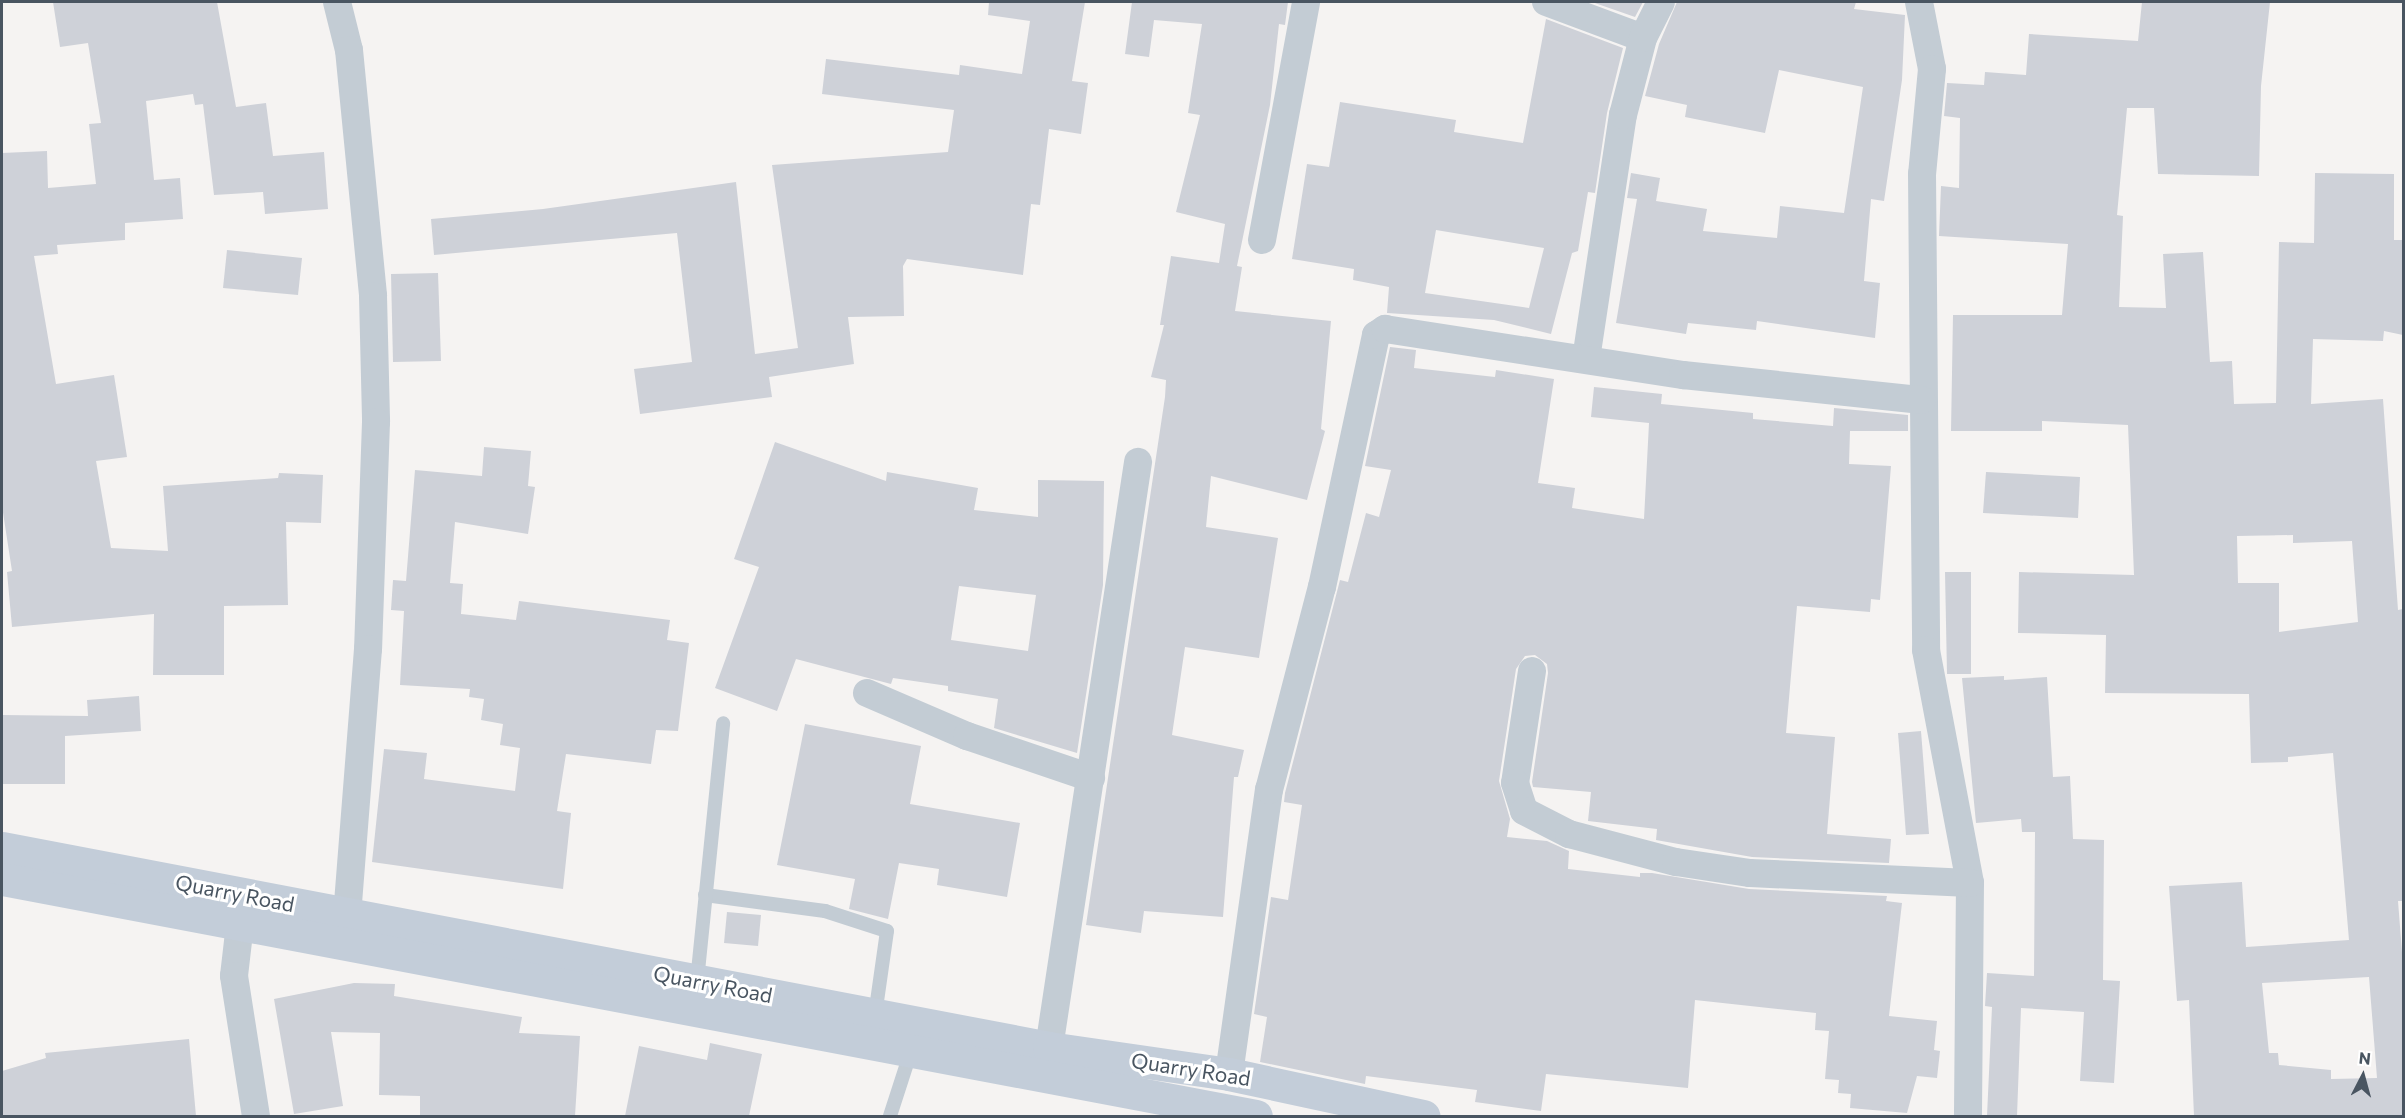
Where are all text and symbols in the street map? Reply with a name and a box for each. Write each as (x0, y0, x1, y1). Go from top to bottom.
street label: Quarry Road (173, 869, 297, 917)
street label: Quarry Road (651, 960, 775, 1008)
north arrow (2333, 1046, 2393, 1106)
street label: Quarry Road (1129, 1047, 1253, 1091)
text: N (2358, 1048, 2372, 1068)

